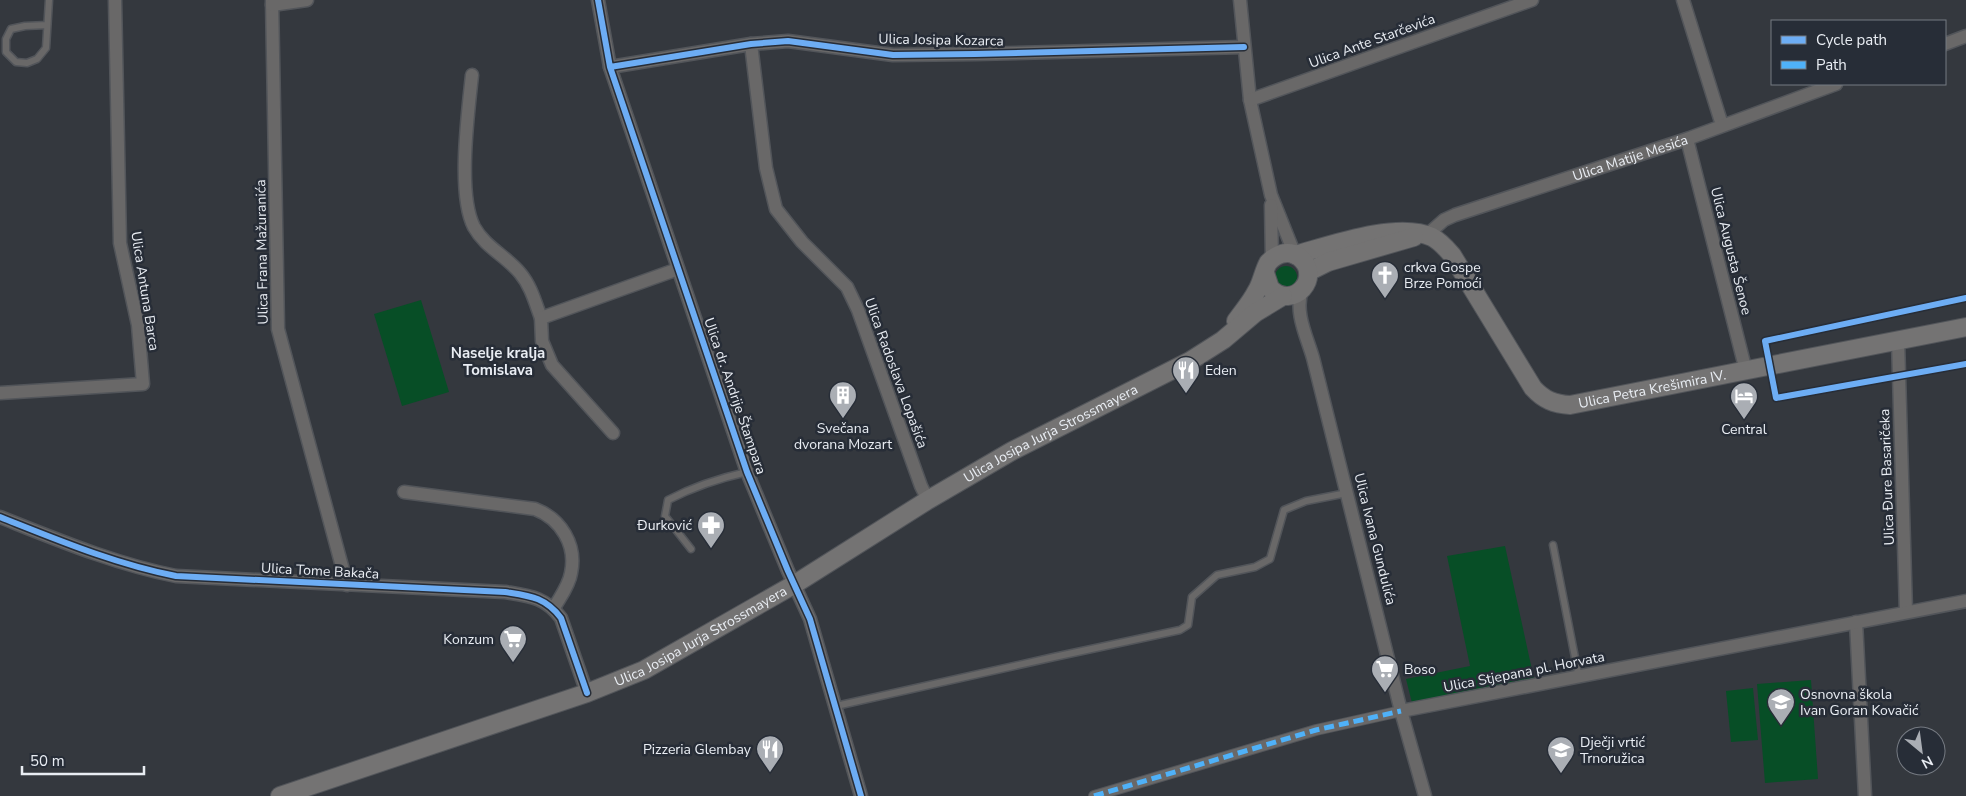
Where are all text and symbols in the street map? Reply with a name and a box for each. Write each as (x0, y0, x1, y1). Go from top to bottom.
street label: Ulica Ante Starčevića (1306, 9, 1438, 73)
legend (1771, 20, 1946, 85)
street label: Ulica Josipa Kozarca (878, 29, 1004, 51)
text: Cycle path (1816, 30, 1887, 50)
text: Path (1816, 55, 1847, 75)
street label: Ulica Matije Mesića (1570, 130, 1690, 185)
street label: Ulica Frana Mažuranića (251, 179, 273, 325)
street label: Ulica Augusta Šenoe (1706, 185, 1756, 317)
street label: Ulica Antuna Barca (126, 230, 164, 352)
place label: crkva Gospe Brze Pomoći (1404, 258, 1482, 293)
church icon: crkva Gospe Brze Pomoći (1370, 260, 1400, 299)
street label: Ulica Radoslava Lopašića (860, 295, 932, 451)
street label: Ulica dr. Andrije Štampara (699, 315, 771, 477)
district label: Naselje kralja Tomislava (451, 343, 545, 380)
restaurant icon: Eden (1171, 355, 1201, 394)
place label: Eden (1205, 361, 1237, 380)
street label: Ulica Petra Krešimira IV. (1577, 365, 1728, 413)
building icon: Svečana dvorana Mozart (828, 380, 858, 419)
street label: Ulica Josipa Jurja Strossmayera (960, 380, 1141, 487)
hotel icon: Central (1729, 381, 1759, 420)
street label: Ulica Đure Basaričeka (1875, 408, 1899, 546)
place label: Svečana dvorana Mozart (794, 419, 892, 454)
place label: Central (1721, 420, 1768, 439)
street label: Ulica Ivana Gundulića (1349, 471, 1401, 607)
pharmacy icon: Đurković (696, 510, 726, 549)
place label: Đurković (636, 516, 693, 535)
street label: Ulica Tome Bakača (260, 558, 380, 584)
street label: Ulica Josipa Jurja Strossmayera (611, 581, 790, 691)
supermarket icon: Konzum (498, 624, 528, 663)
place label: Konzum (443, 630, 494, 649)
street label: Ulica Stjepana pl. Horvata (1442, 647, 1606, 697)
supermarket icon: Boso (1370, 654, 1400, 693)
place label: Boso (1404, 660, 1436, 679)
place label: Osnovna škola Ivan Goran Kovačić (1800, 685, 1919, 720)
school or university icon: Osnovna škola Ivan Goran Kovačić (1766, 687, 1796, 726)
north arrow (1896, 726, 1946, 776)
place label: Dječji vrtić Trnoružica (1580, 733, 1646, 768)
restaurant icon: Pizzeria Glembay (755, 734, 785, 773)
school or university icon: Dječji vrtić Trnoružica (1546, 735, 1576, 774)
place label: Pizzeria Glembay (643, 740, 752, 759)
scale bar (22, 744, 145, 776)
text: 50 m (30, 751, 65, 771)
text: N (1918, 751, 1936, 773)

